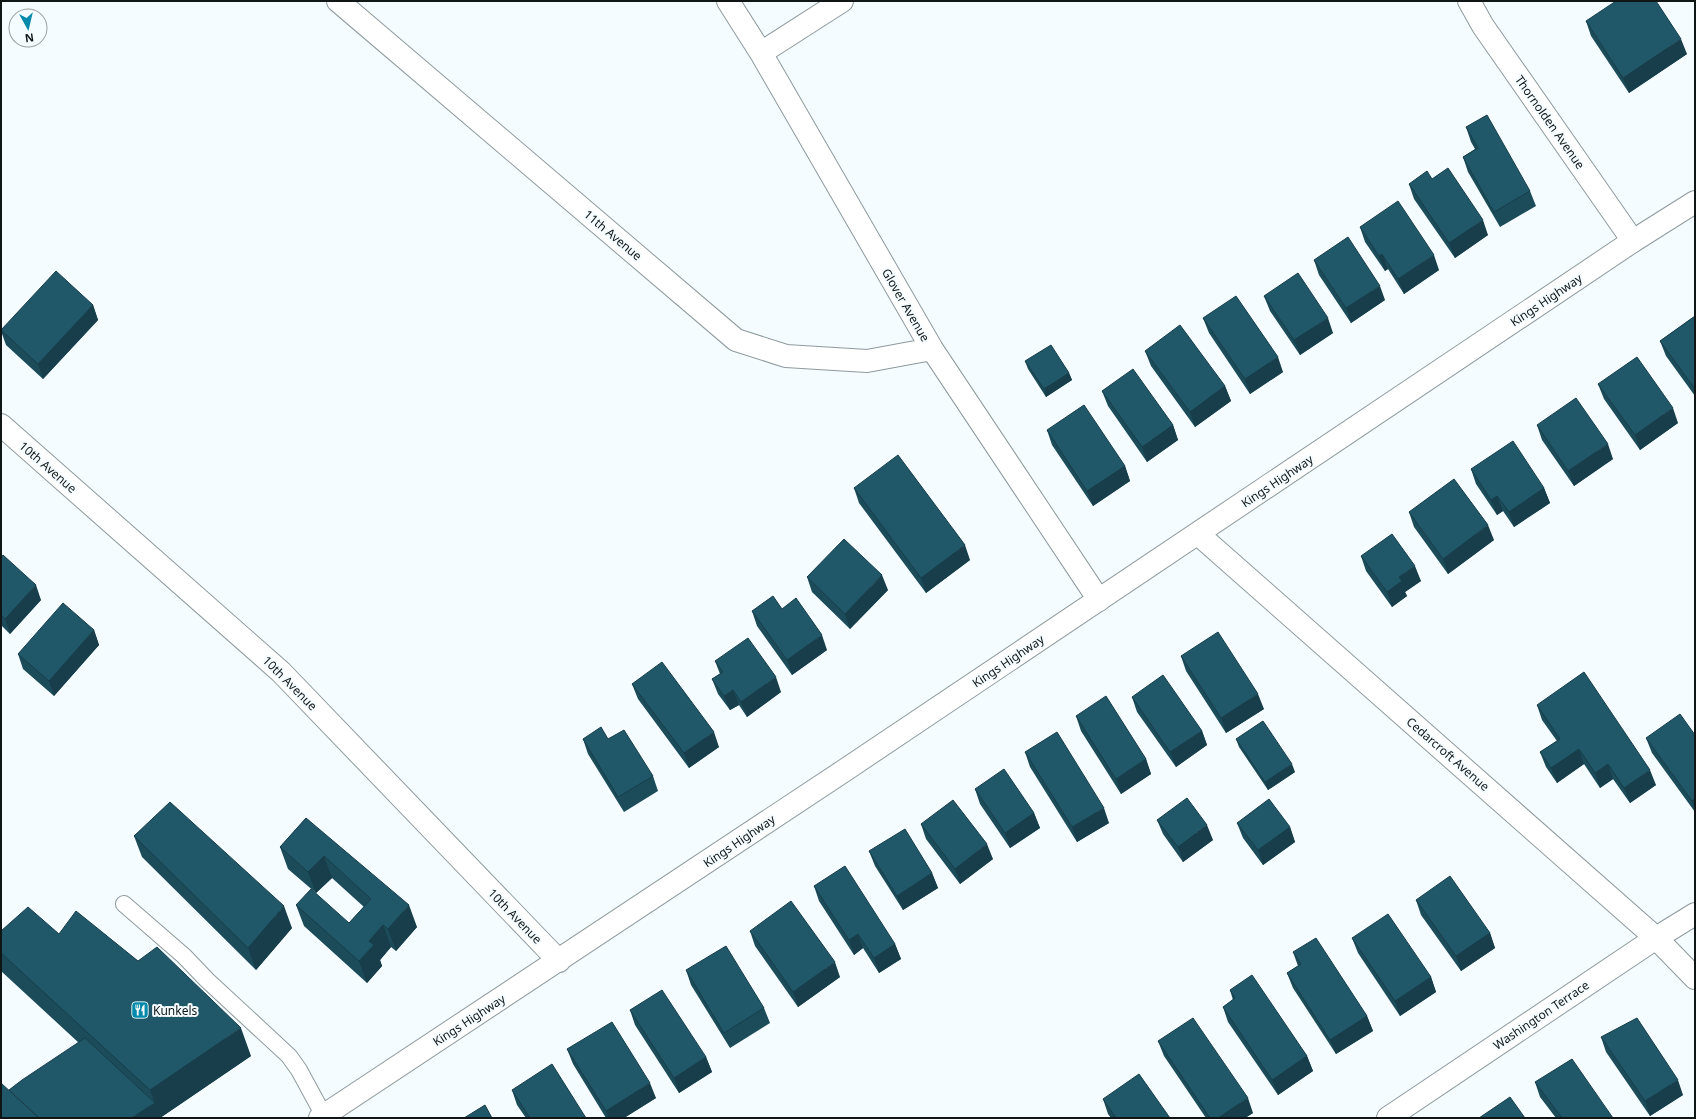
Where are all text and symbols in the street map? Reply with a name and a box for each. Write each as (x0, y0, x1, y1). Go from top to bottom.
north arrow (8, 8, 48, 48)
text: N (24, 30, 35, 46)
street label: Thornolden Avenue (1511, 72, 1589, 172)
street label: 11th Avenue (580, 206, 646, 264)
street label: Glover Avenue (878, 265, 934, 345)
street label: Kings Highway (1507, 269, 1586, 330)
street label: 10th Avenue (16, 437, 80, 497)
street label: Kings Highway (1238, 450, 1317, 511)
street label: Kings Highway (969, 630, 1048, 691)
street label: 10th Avenue (259, 652, 321, 714)
street label: Cedarcroft Avenue (1403, 713, 1493, 795)
street label: Kings Highway (700, 810, 779, 871)
street label: 10th Avenue (484, 885, 546, 948)
street label: Washington Terrace (1490, 976, 1593, 1053)
street label: Kings Highway (429, 990, 509, 1050)
restaurant icon: Kunkels (130, 1000, 150, 1020)
place label: Kunkels (153, 1002, 198, 1019)

